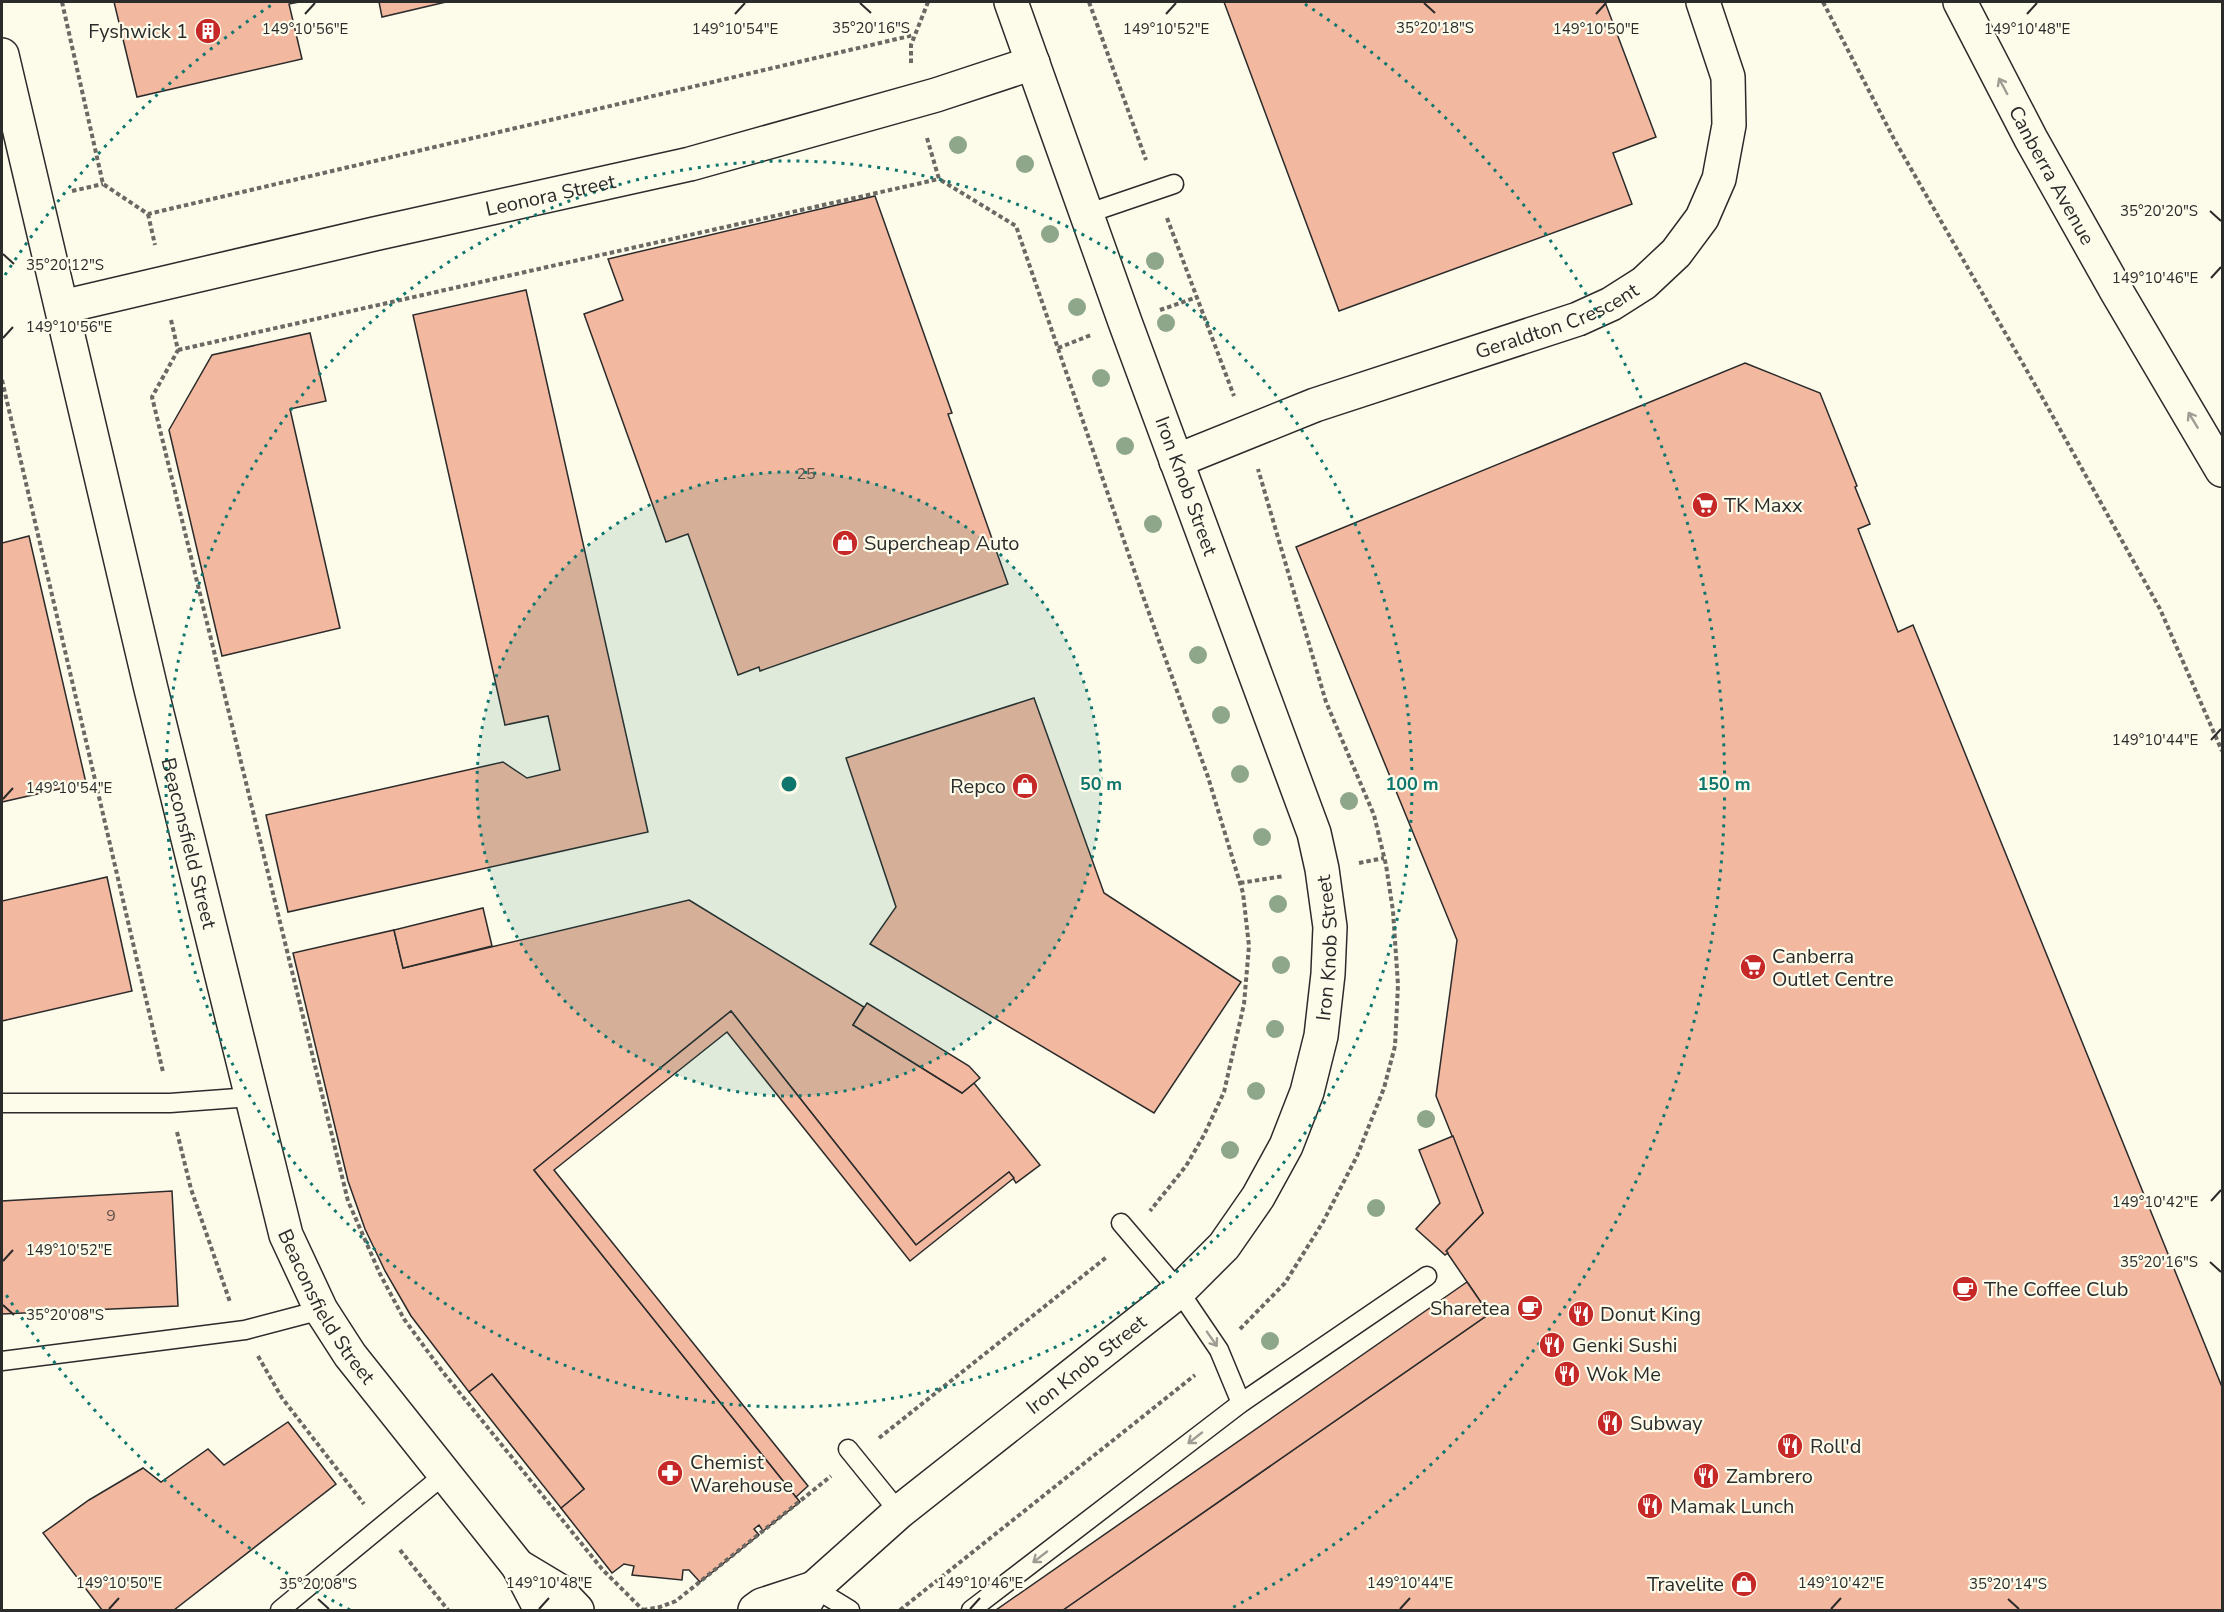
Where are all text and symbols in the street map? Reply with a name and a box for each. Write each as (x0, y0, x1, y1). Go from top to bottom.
building icon: Fyshwick 1 (193, 16, 223, 46)
place label: Fyshwick 1 (88, 18, 188, 45)
text: 35°20'16"S (832, 18, 910, 38)
text: 35°20'18"S (1396, 18, 1474, 38)
text: 149°10'56"E (262, 19, 348, 39)
text: 149°10'54"E (692, 19, 778, 39)
text: 149°10'52"E (1123, 19, 1209, 39)
text: 149°10'50"E (1553, 19, 1639, 39)
text: 149°10'48"E (1984, 19, 2070, 39)
one-way arrow (1997, 77, 2009, 95)
street label: Canberra Avenue (2002, 101, 2101, 250)
street label: Leonora Street (483, 167, 619, 222)
text: 35°20'20"S (2120, 201, 2198, 221)
text: 35°20'12"S (26, 255, 104, 275)
text: 149°10'46"E (2112, 268, 2198, 288)
street label: Geraldton Crescent (1472, 276, 1644, 365)
text: 149°10'56"E (26, 317, 112, 337)
one-way arrow (2186, 412, 2198, 429)
street label: Iron Knob Street (1148, 413, 1224, 560)
house number: 25 (796, 463, 816, 485)
supermarket icon: TK Maxx (1690, 490, 1720, 520)
place label: TK Maxx (1724, 492, 1803, 519)
shop icon: Supercheap Auto (830, 528, 860, 558)
place label: Supercheap Auto (864, 530, 1019, 557)
text: 149°10'44"E (2112, 730, 2198, 750)
street label: Beaconsfield Street (155, 755, 223, 932)
shop icon: Repco (1010, 771, 1040, 801)
text: 50 m (1080, 772, 1122, 796)
text: 100 m (1385, 772, 1439, 796)
text: 150 m (1697, 772, 1751, 796)
place label: Repco (950, 773, 1006, 800)
centre of rings (779, 774, 799, 794)
text: 149°10'54"E (26, 778, 112, 798)
street label: Iron Knob Street (1309, 872, 1344, 1022)
place label: Canberra Outlet Centre (1772, 943, 1894, 993)
supermarket icon: Canberra Outlet Centre (1738, 952, 1768, 982)
text: 149°10'42"E (2112, 1192, 2198, 1212)
house number: 9 (106, 1205, 116, 1227)
street label: Beaconsfield Street (272, 1225, 382, 1390)
text: 149°10'52"E (26, 1240, 112, 1260)
text: 35°20'16"S (2120, 1252, 2198, 1272)
cafe icon: The Coffee Club (1950, 1274, 1980, 1304)
place label: The Coffee Club (1984, 1276, 2128, 1303)
cafe icon: Sharetea (1515, 1293, 1545, 1323)
place label: Sharetea (1430, 1295, 1510, 1322)
restaurant icon: Donut King (1566, 1299, 1596, 1329)
place label: Donut King (1600, 1301, 1701, 1328)
text: 35°20'08"S (26, 1305, 104, 1325)
street label: Iron Knob Street (1020, 1308, 1153, 1420)
restaurant icon: Genki Sushi (1537, 1330, 1567, 1360)
one-way arrow (1206, 1331, 1218, 1347)
place label: Genki Sushi (1572, 1332, 1677, 1359)
restaurant icon: Wok Me (1552, 1359, 1582, 1389)
place label: Wok Me (1586, 1361, 1661, 1388)
restaurant icon: Subway (1595, 1408, 1625, 1438)
place label: Subway (1630, 1410, 1703, 1437)
restaurant icon: Roll'd (1775, 1431, 1805, 1461)
one-way arrow (1187, 1432, 1203, 1445)
place label: Roll'd (1810, 1433, 1861, 1460)
place label: Chemist Warehouse (690, 1449, 793, 1499)
pharmacy icon: Chemist Warehouse (655, 1458, 685, 1488)
restaurant icon: Zambrero (1691, 1461, 1721, 1491)
place label: Zambrero (1726, 1463, 1813, 1490)
restaurant icon: Mamak Lunch (1635, 1491, 1665, 1521)
place label: Mamak Lunch (1670, 1493, 1794, 1520)
one-way arrow (1033, 1551, 1049, 1564)
shop icon: Travelite (1729, 1569, 1759, 1599)
place label: Travelite (1647, 1571, 1724, 1598)
text: 149°10'50"E (76, 1573, 162, 1593)
text: 149°10'48"E (506, 1573, 592, 1593)
text: 149°10'46"E (937, 1573, 1023, 1593)
text: 149°10'44"E (1367, 1573, 1453, 1593)
text: 149°10'42"E (1798, 1573, 1884, 1593)
text: 35°20'08"S (279, 1574, 357, 1594)
text: 35°20'14"S (1969, 1574, 2047, 1594)

